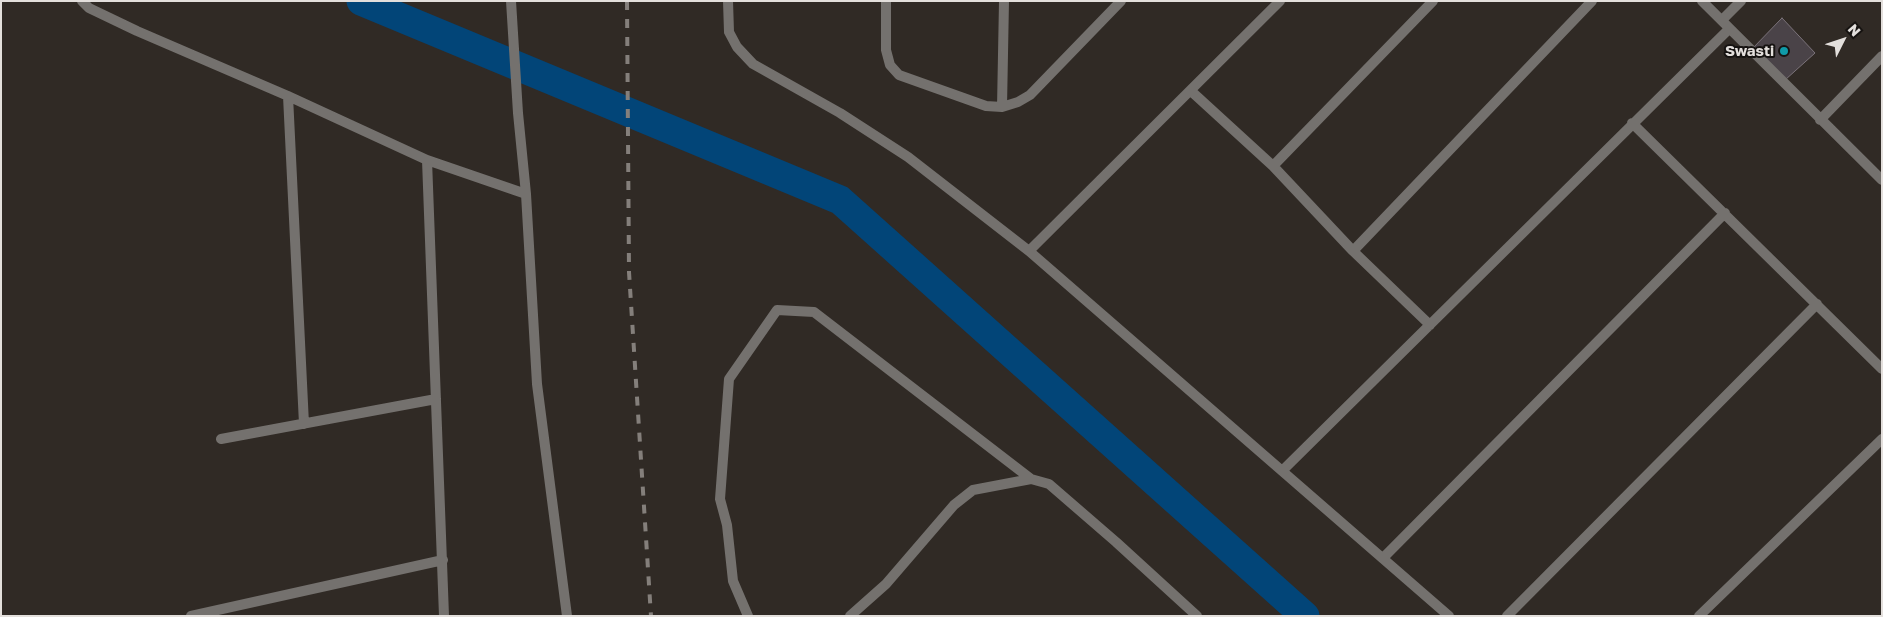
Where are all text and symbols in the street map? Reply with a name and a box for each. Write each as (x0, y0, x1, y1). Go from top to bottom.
north arrow (1818, 15, 1868, 65)
text: N (1845, 20, 1865, 39)
place label: Swasti (1725, 42, 1774, 60)
marker: Swasti (1778, 45, 1790, 57)

